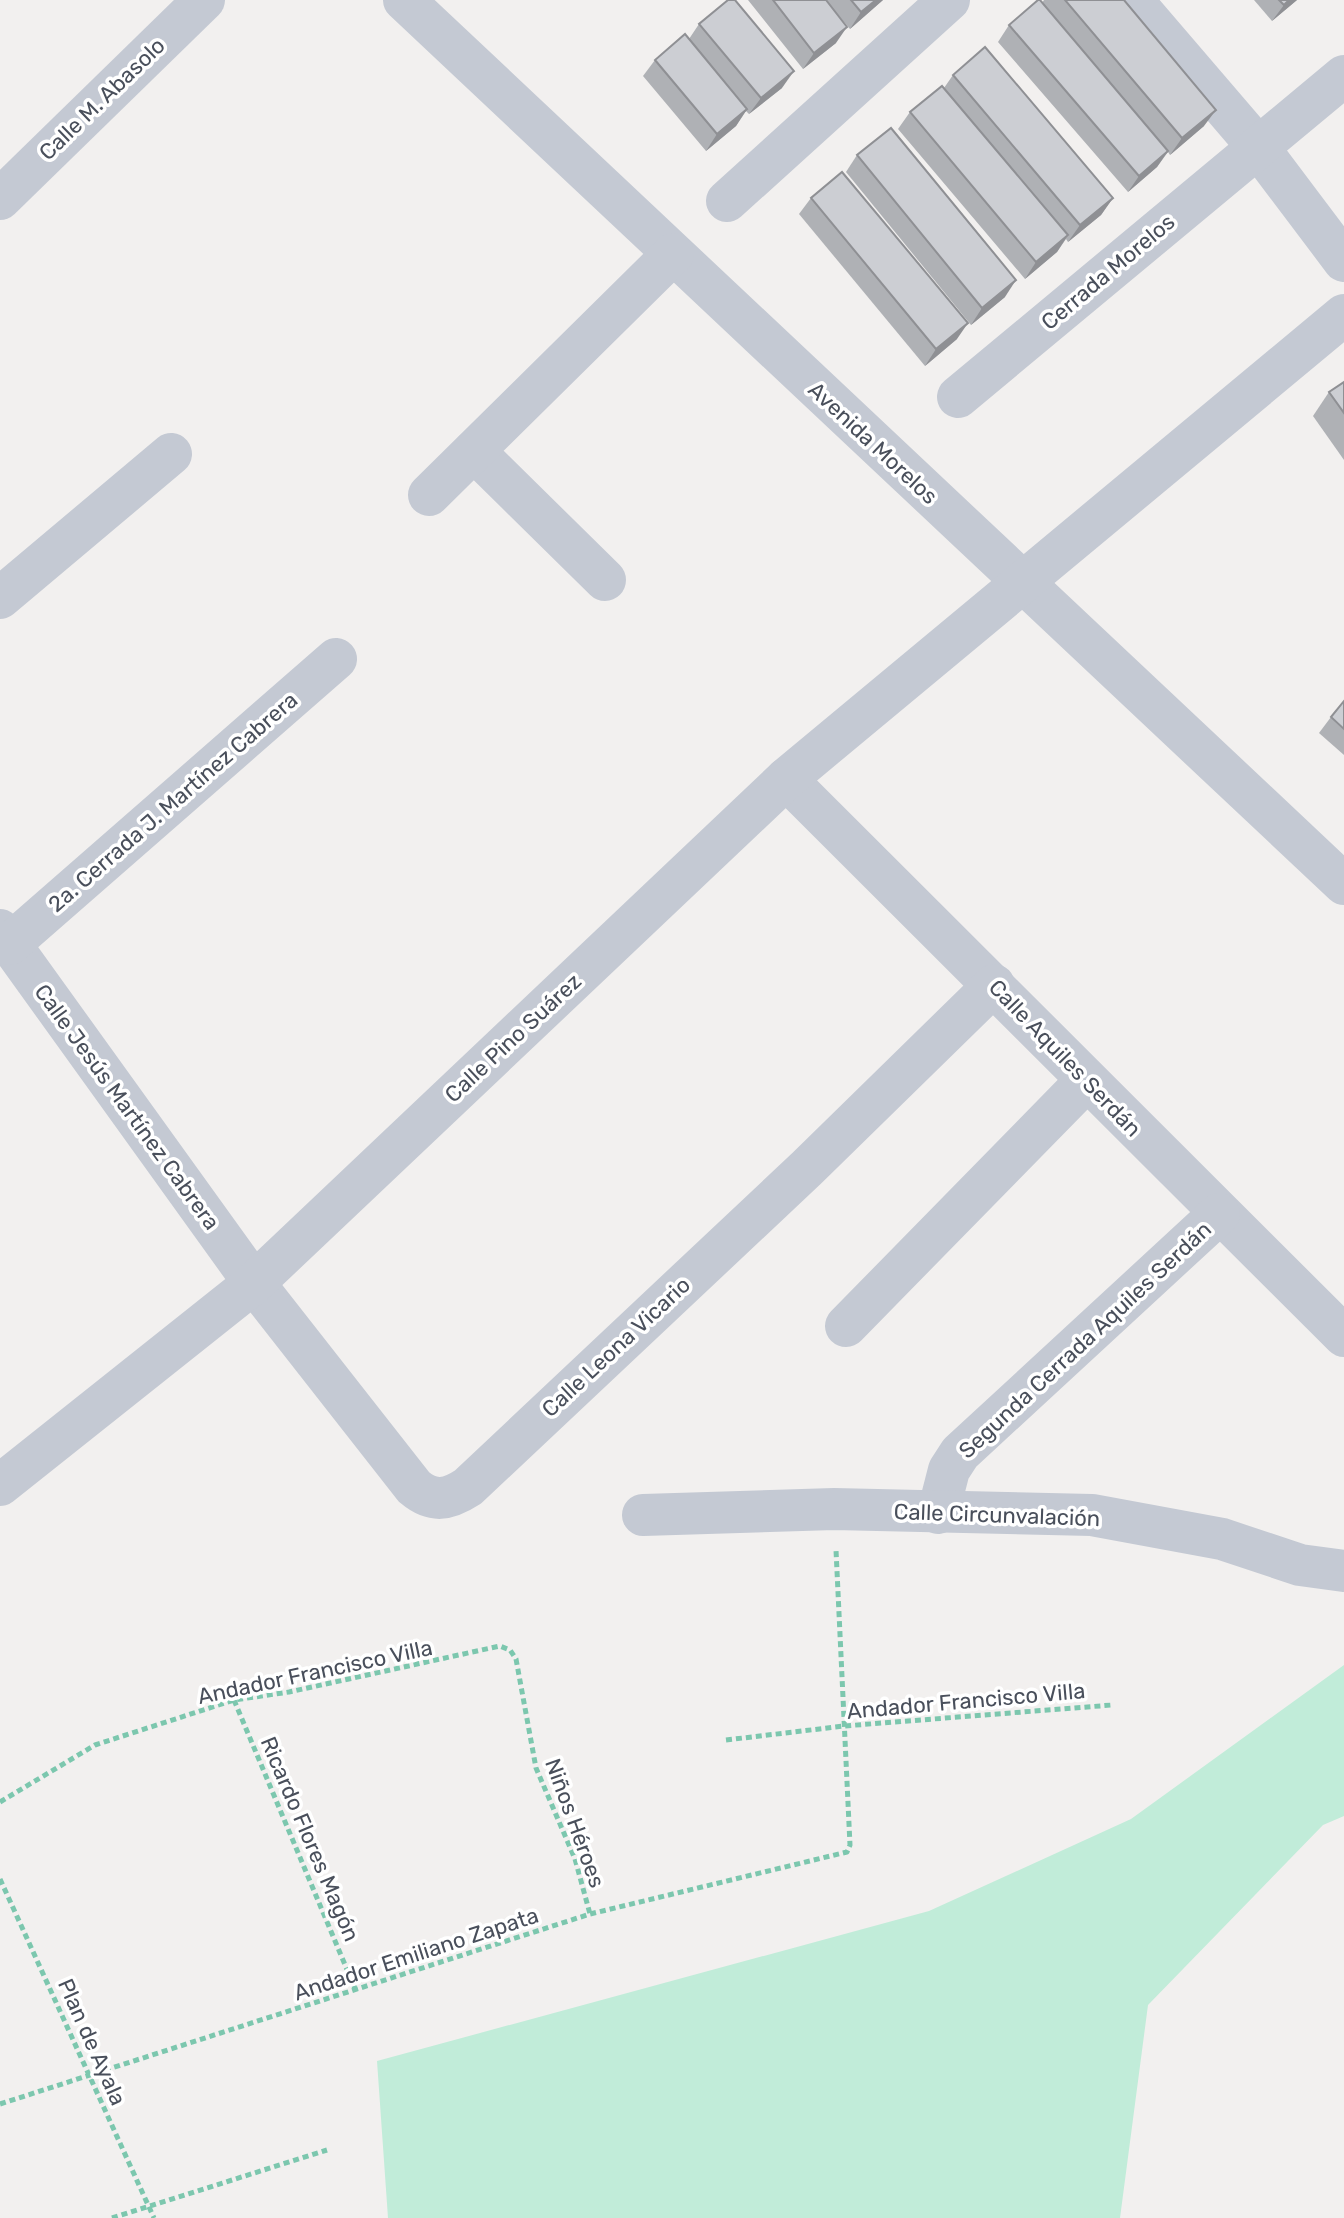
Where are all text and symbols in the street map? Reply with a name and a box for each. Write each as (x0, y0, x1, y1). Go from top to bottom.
street label: Calle M. Abasolo (33, 32, 171, 166)
street label: Cerrada Morelos (1036, 208, 1180, 336)
street label: Avenida Morelos (803, 376, 943, 510)
street label: 2a. Cerrada J. Martínez Cabrera (43, 686, 303, 918)
street label: Calle Pino Suárez (439, 968, 587, 1108)
street label: Calle Aquiles Serdán (983, 974, 1147, 1142)
street label: Calle Jesús Martínez Cabrera (29, 979, 225, 1235)
street label: Segunda Cerrada Aquiles Serdán (953, 1216, 1217, 1464)
street label: Calle Leona Vicario (536, 1271, 696, 1423)
street label: Calle Circunvalación (893, 1498, 1101, 1532)
street label: Andador Francisco Villa (195, 1634, 435, 1710)
street label: Andador Francisco Villa (846, 1677, 1086, 1725)
street label: Ricardo Flores Magón (255, 1733, 365, 1945)
street label: Niños Héroes (539, 1755, 611, 1891)
street label: Andador Emiliano Zapata (290, 1902, 542, 2006)
street label: Plan de Ayala (52, 1974, 132, 2110)

